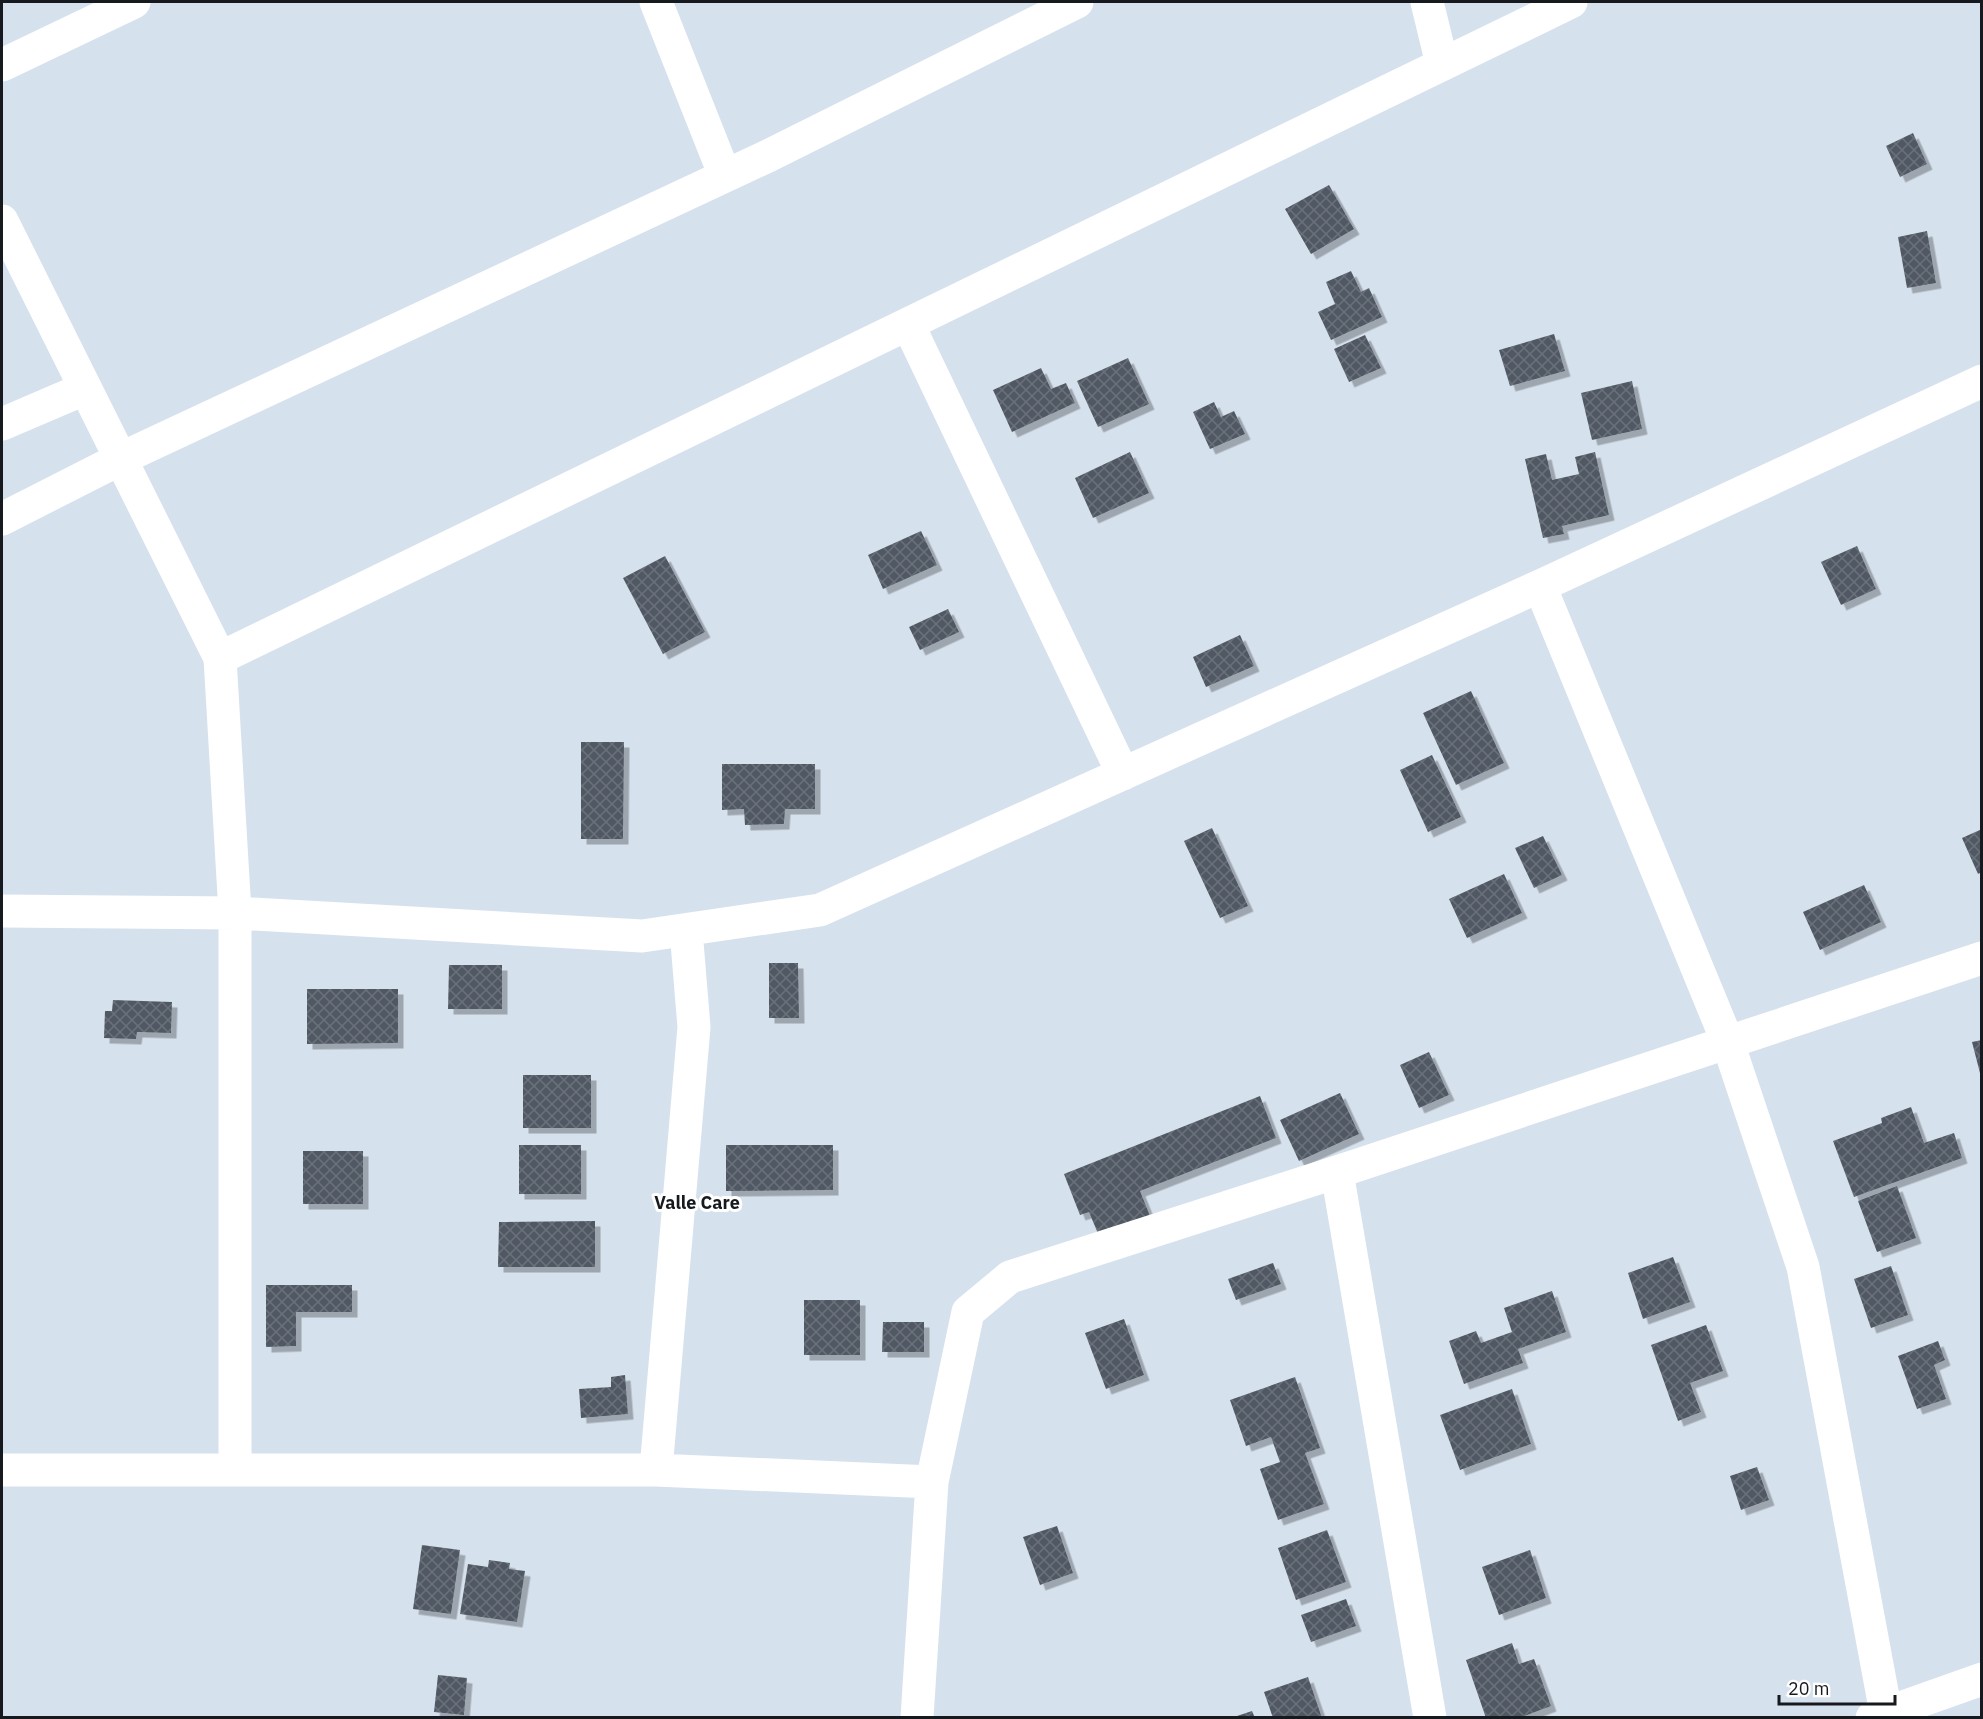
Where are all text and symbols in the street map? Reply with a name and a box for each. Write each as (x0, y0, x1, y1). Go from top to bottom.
district label: Valle Care (654, 1191, 740, 1214)
scale bar (1779, 1668, 1894, 1706)
text: 20 m (1788, 1677, 1830, 1700)

